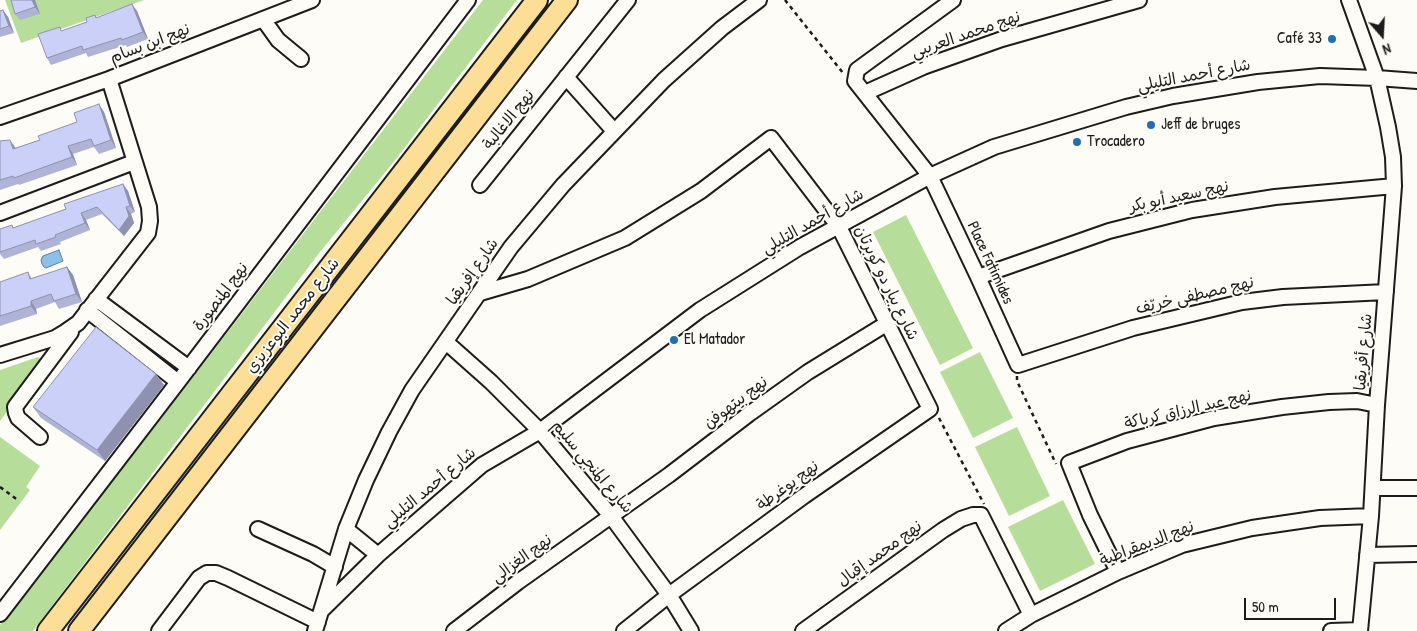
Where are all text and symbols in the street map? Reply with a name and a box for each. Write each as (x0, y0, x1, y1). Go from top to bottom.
street label: نهج محمد العريبي (909, 7, 1023, 63)
north arrow (1357, 10, 1407, 60)
street label: نهج ابن بسام (107, 20, 193, 68)
place label: Café 33 (1277, 29, 1322, 49)
marker: Café 33 (1326, 33, 1338, 45)
text: N (1380, 39, 1394, 60)
street label: شارع أحمد التليلي (1136, 56, 1252, 96)
street label: نهج الاغالبة (479, 86, 539, 154)
place label: Jeff de bruges (1161, 115, 1240, 135)
marker: Jeff de bruges (1145, 119, 1157, 131)
place label: Trocadero (1087, 132, 1145, 152)
marker: Trocadero (1071, 136, 1083, 148)
street label: نهج سعيد أبو بكر (1127, 177, 1231, 217)
street label: شارع أحمد التليلي (759, 185, 867, 259)
street label: Place Fatimides (962, 219, 1018, 307)
street label: شارع بيار دو كوبرتان (850, 223, 922, 343)
street label: شارع إفريقيا (443, 235, 503, 309)
street label: شارع محمد البوعزيزي (242, 255, 344, 377)
street label: نهج المنصورة (189, 259, 253, 335)
street label: نهج مصطفى خريّف (1134, 273, 1256, 319)
street label: شارع أفريقيا (1351, 313, 1377, 391)
place label: El Matador (684, 330, 745, 350)
marker: El Matador (668, 334, 680, 346)
street label: نهج بيتهوفن (700, 373, 772, 433)
street label: نهج عبد الرزاق كرباكة (1123, 386, 1253, 434)
street label: شارع المنجي سليم (548, 417, 636, 517)
street label: شارع أحمد التليلي (380, 444, 480, 532)
street label: نهج يوغرطة (753, 457, 823, 515)
street label: نهج محمد إقبال (834, 517, 926, 591)
street label: نهج الديمقراطية (1097, 517, 1197, 571)
street label: نهج الغزالي (488, 531, 556, 587)
scale bar (1247, 588, 1340, 620)
text: 50 m (1252, 596, 1279, 617)

